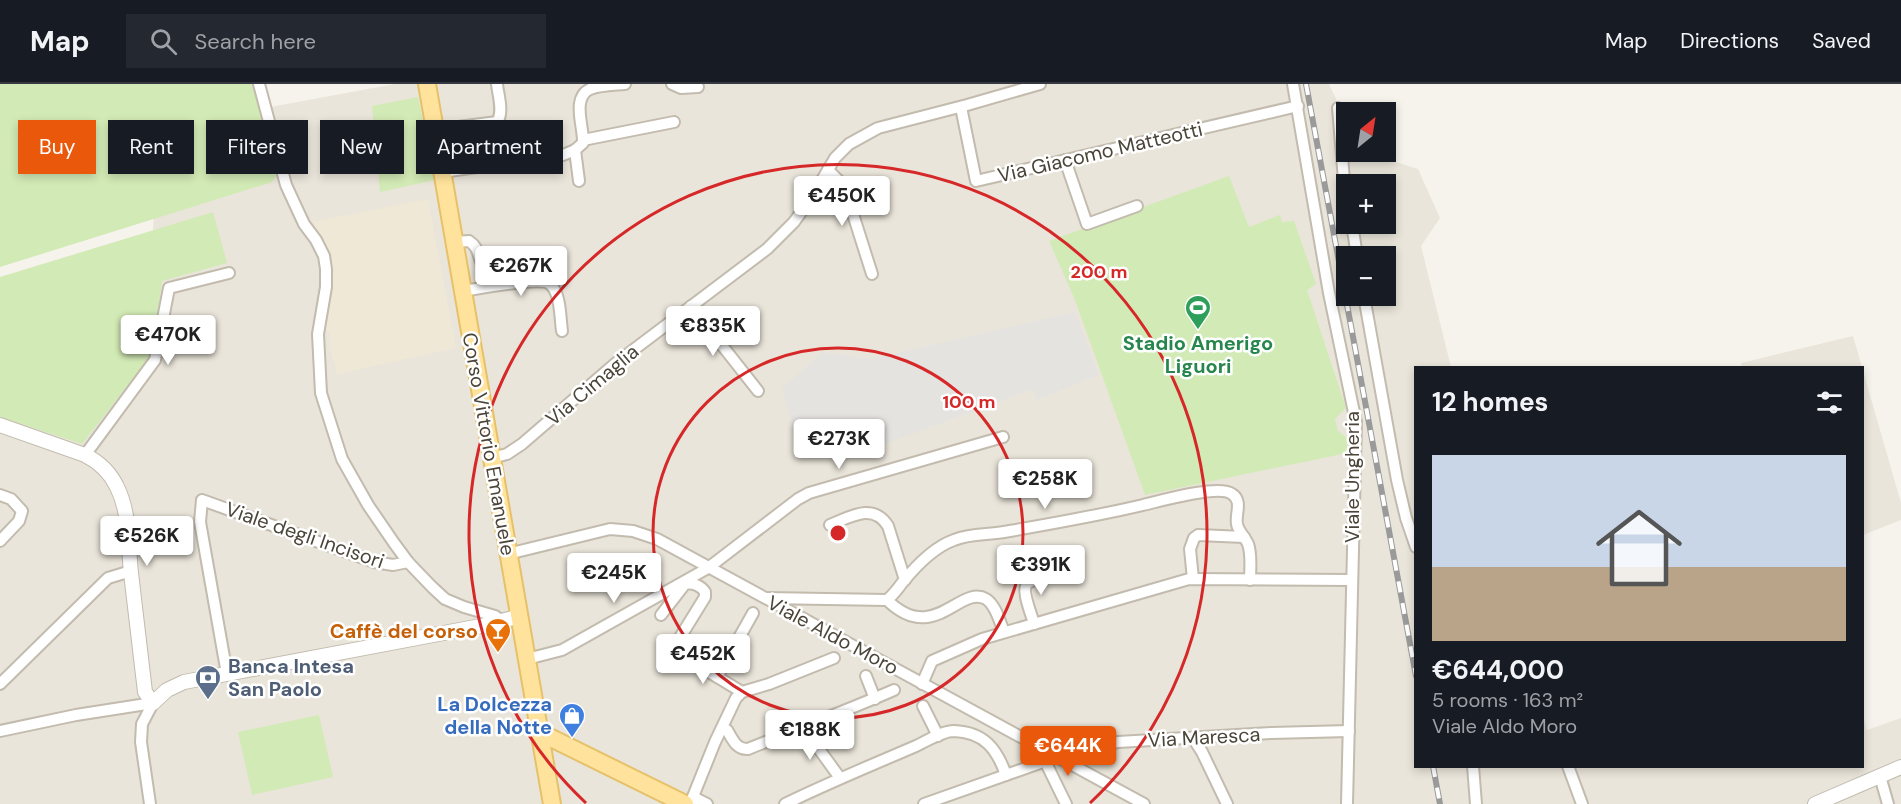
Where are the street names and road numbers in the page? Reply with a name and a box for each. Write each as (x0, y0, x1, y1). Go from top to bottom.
street label: Via Giacomo Matteotti (995, 116, 1205, 188)
street label: Corso Vittorio Emanuele (457, 331, 521, 557)
street label: Via Cimaglia (540, 339, 644, 431)
street label: Viale Ungheria (1339, 411, 1365, 543)
street label: Viale degli Incisori (222, 496, 388, 574)
street label: Viale Aldo Moro (763, 589, 903, 681)
street label: Via Maresca (1147, 721, 1261, 753)

